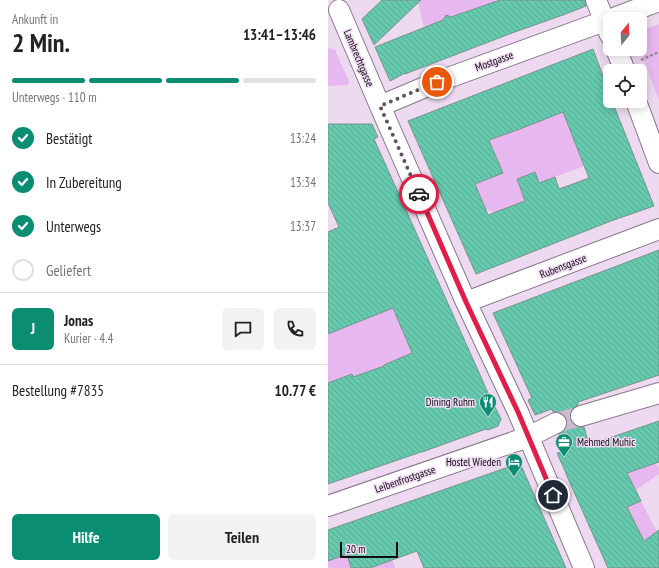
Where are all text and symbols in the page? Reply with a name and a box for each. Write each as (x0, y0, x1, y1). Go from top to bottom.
text: Ankunft in (12, 11, 58, 28)
north arrow (603, 12, 647, 56)
map controls (603, 12, 647, 108)
text: 13:41–13:46 (243, 25, 316, 44)
text: 2 Min. (12, 26, 70, 59)
street label: Lambrechtgasse (341, 27, 378, 89)
street label: Mostgasse (473, 48, 515, 74)
button: locate (603, 64, 647, 108)
pin (420, 65, 454, 99)
icon: bag (426, 71, 448, 93)
text: Unterwegs · 110 m (12, 89, 97, 106)
icon: check (12, 127, 34, 149)
text: Bestätigt (46, 129, 92, 148)
text: 13:24 (290, 130, 316, 147)
icon: check (12, 171, 34, 193)
text: In Zubereitung (46, 173, 122, 192)
text: 13:34 (290, 174, 316, 191)
courier (399, 174, 439, 214)
icon: car (408, 183, 430, 205)
icon: check (12, 215, 34, 237)
text: Unterwegs (46, 217, 101, 236)
text: 13:37 (290, 218, 316, 235)
street label: Rubensgasse (538, 251, 589, 281)
text: Geliefert (46, 261, 91, 280)
button: chat (222, 308, 264, 350)
button: phone (274, 308, 316, 350)
text: Jonas (64, 311, 93, 330)
text: J (31, 319, 35, 338)
text: Kurier · 4.4 (64, 330, 113, 347)
text: Bestellung #7835 (12, 381, 104, 400)
text: 10.77 € (275, 381, 316, 400)
restaurant icon: Dining Ruhm (478, 392, 498, 417)
place label: Dining Ruhm (426, 395, 475, 409)
office icon: Mehmed Muhic (554, 432, 574, 457)
place label: Mehmed Muhic (577, 435, 635, 449)
hotel icon: Hostel Wieden (504, 452, 524, 477)
place label: Hostel Wieden (446, 455, 501, 469)
street label: Leibenfrostgasse (373, 462, 438, 496)
pin (536, 478, 570, 512)
icon: home (542, 484, 564, 506)
button: Hilfe (12, 514, 160, 560)
button: Teilen (168, 514, 316, 560)
scale bar (340, 540, 398, 559)
text: 20 m (346, 542, 365, 556)

